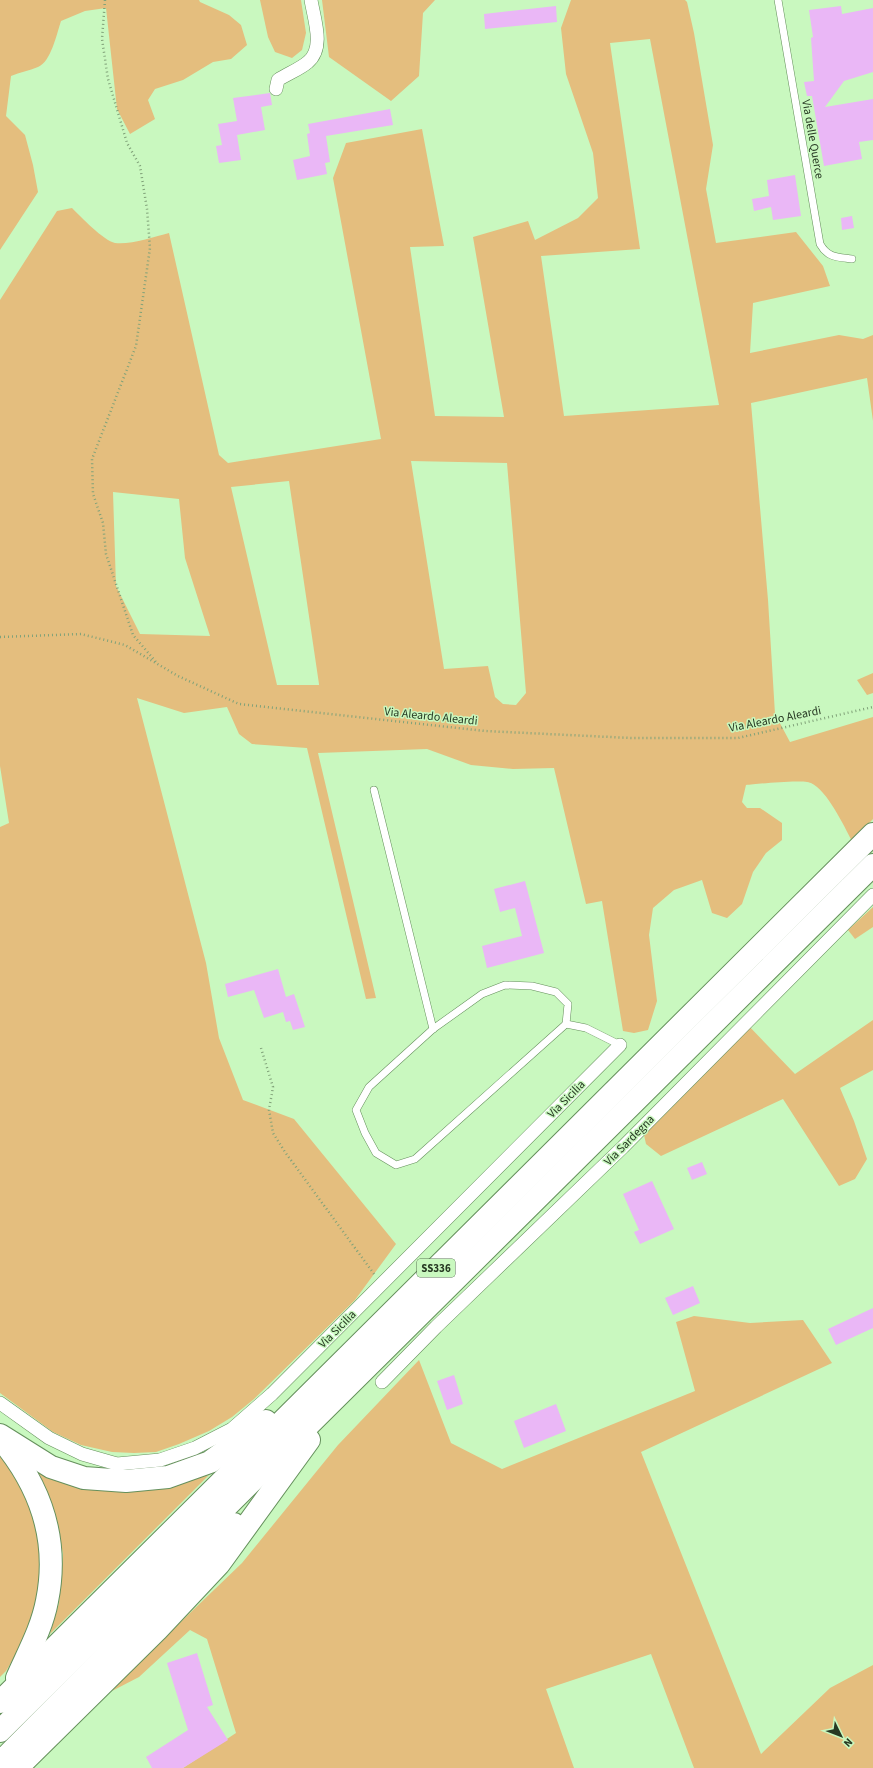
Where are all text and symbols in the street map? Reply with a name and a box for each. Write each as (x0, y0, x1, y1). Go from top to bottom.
street label: Via delle Querce (797, 98, 828, 180)
street label: Via Aleardo Aleardi (727, 702, 823, 737)
street label: Via Aleardo Aleardi (383, 703, 478, 730)
street label: Via Sicilia (544, 1077, 589, 1122)
street label: Via Sardegna (600, 1111, 658, 1169)
road number: SS336 (417, 1259, 455, 1277)
street label: Via Sicilia (315, 1307, 360, 1352)
north arrow (821, 1716, 861, 1756)
text: N (840, 1735, 856, 1750)

